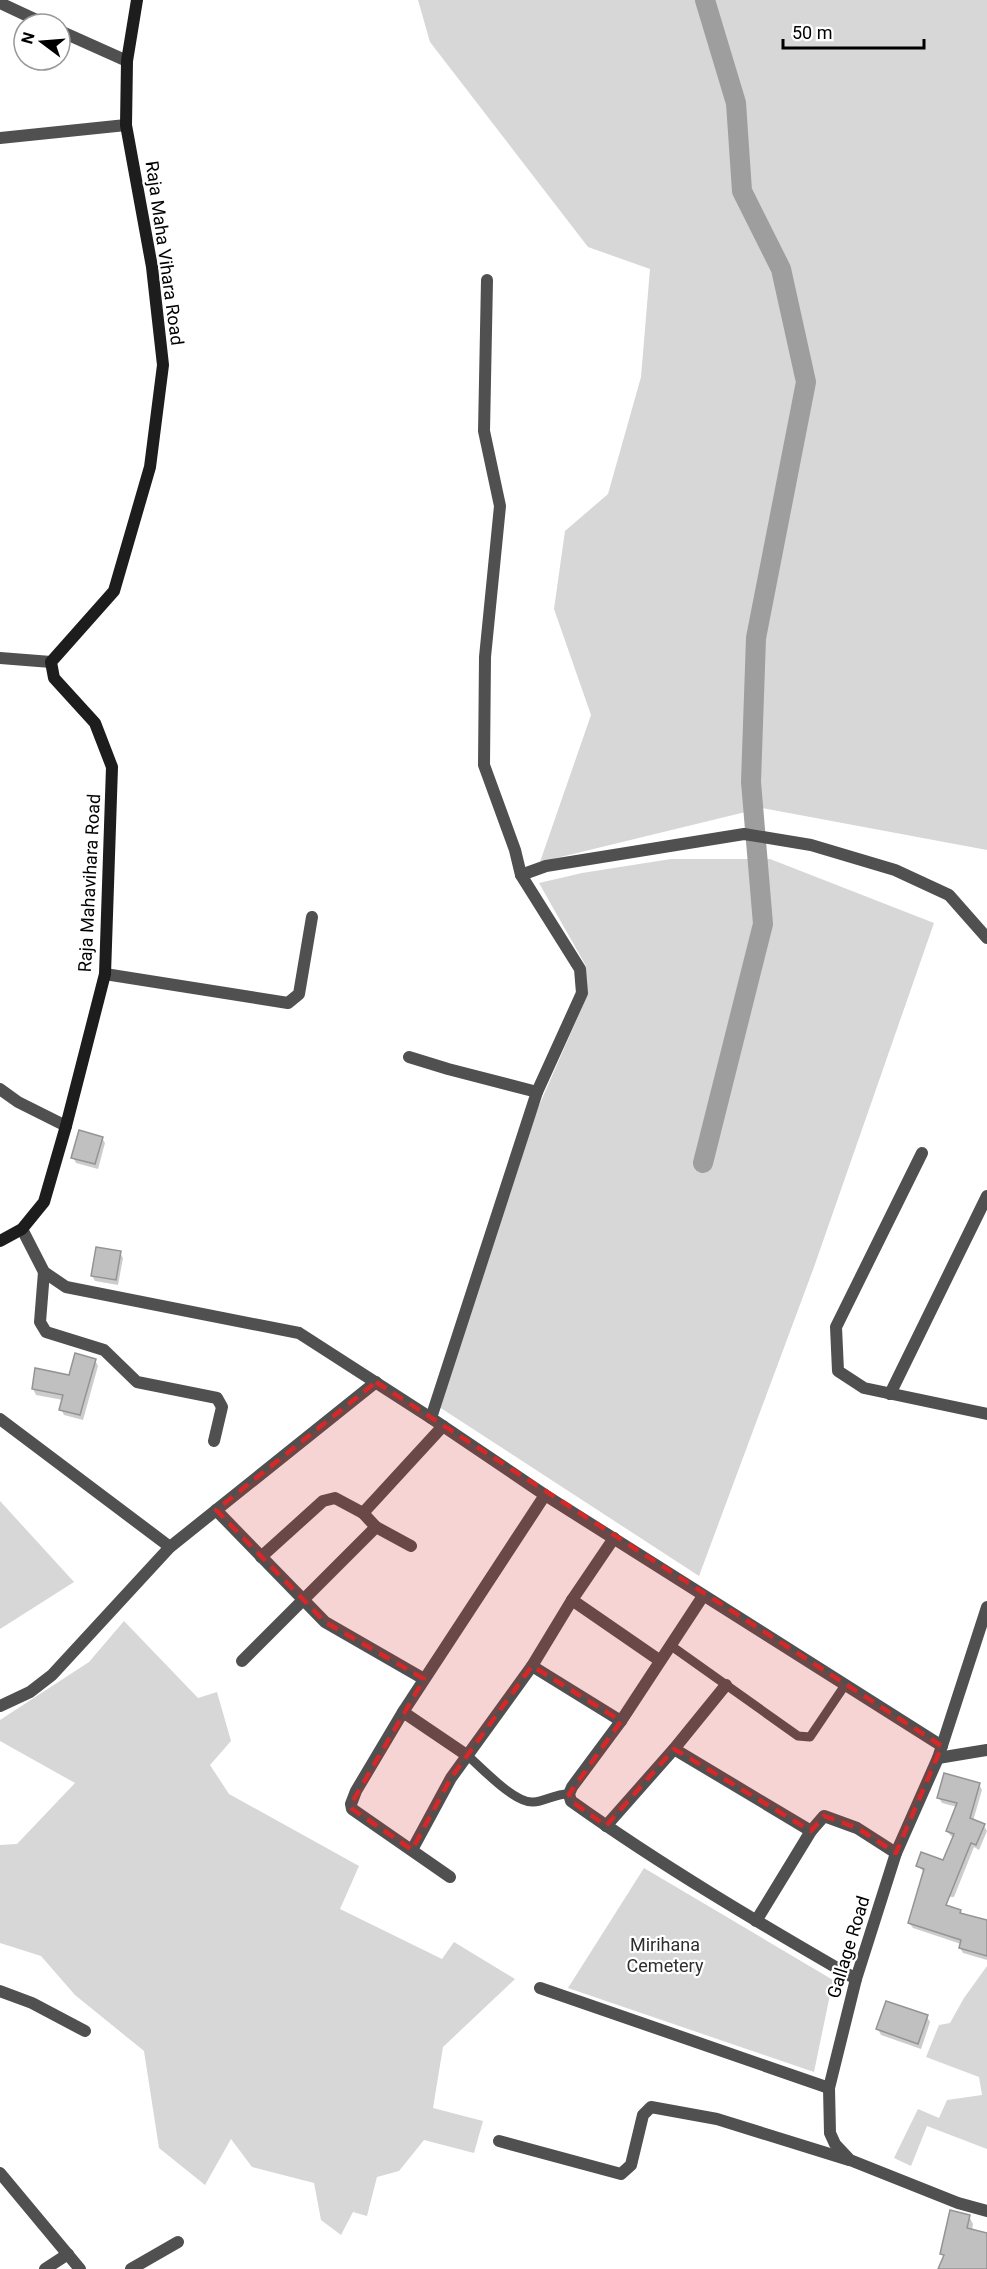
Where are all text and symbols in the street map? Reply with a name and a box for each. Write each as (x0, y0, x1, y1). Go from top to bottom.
north arrow (12, 12, 72, 72)
scale bar (783, 12, 924, 50)
text: 50 m (792, 22, 832, 43)
text: N (17, 30, 39, 46)
street label: Raja Maha Vihara Road (142, 159, 188, 347)
street label: Raja Mahavihara Road (74, 793, 104, 973)
street label: Gallage Road (822, 1893, 874, 2001)
park label: Mirihana Cemetery (627, 1934, 704, 1976)

